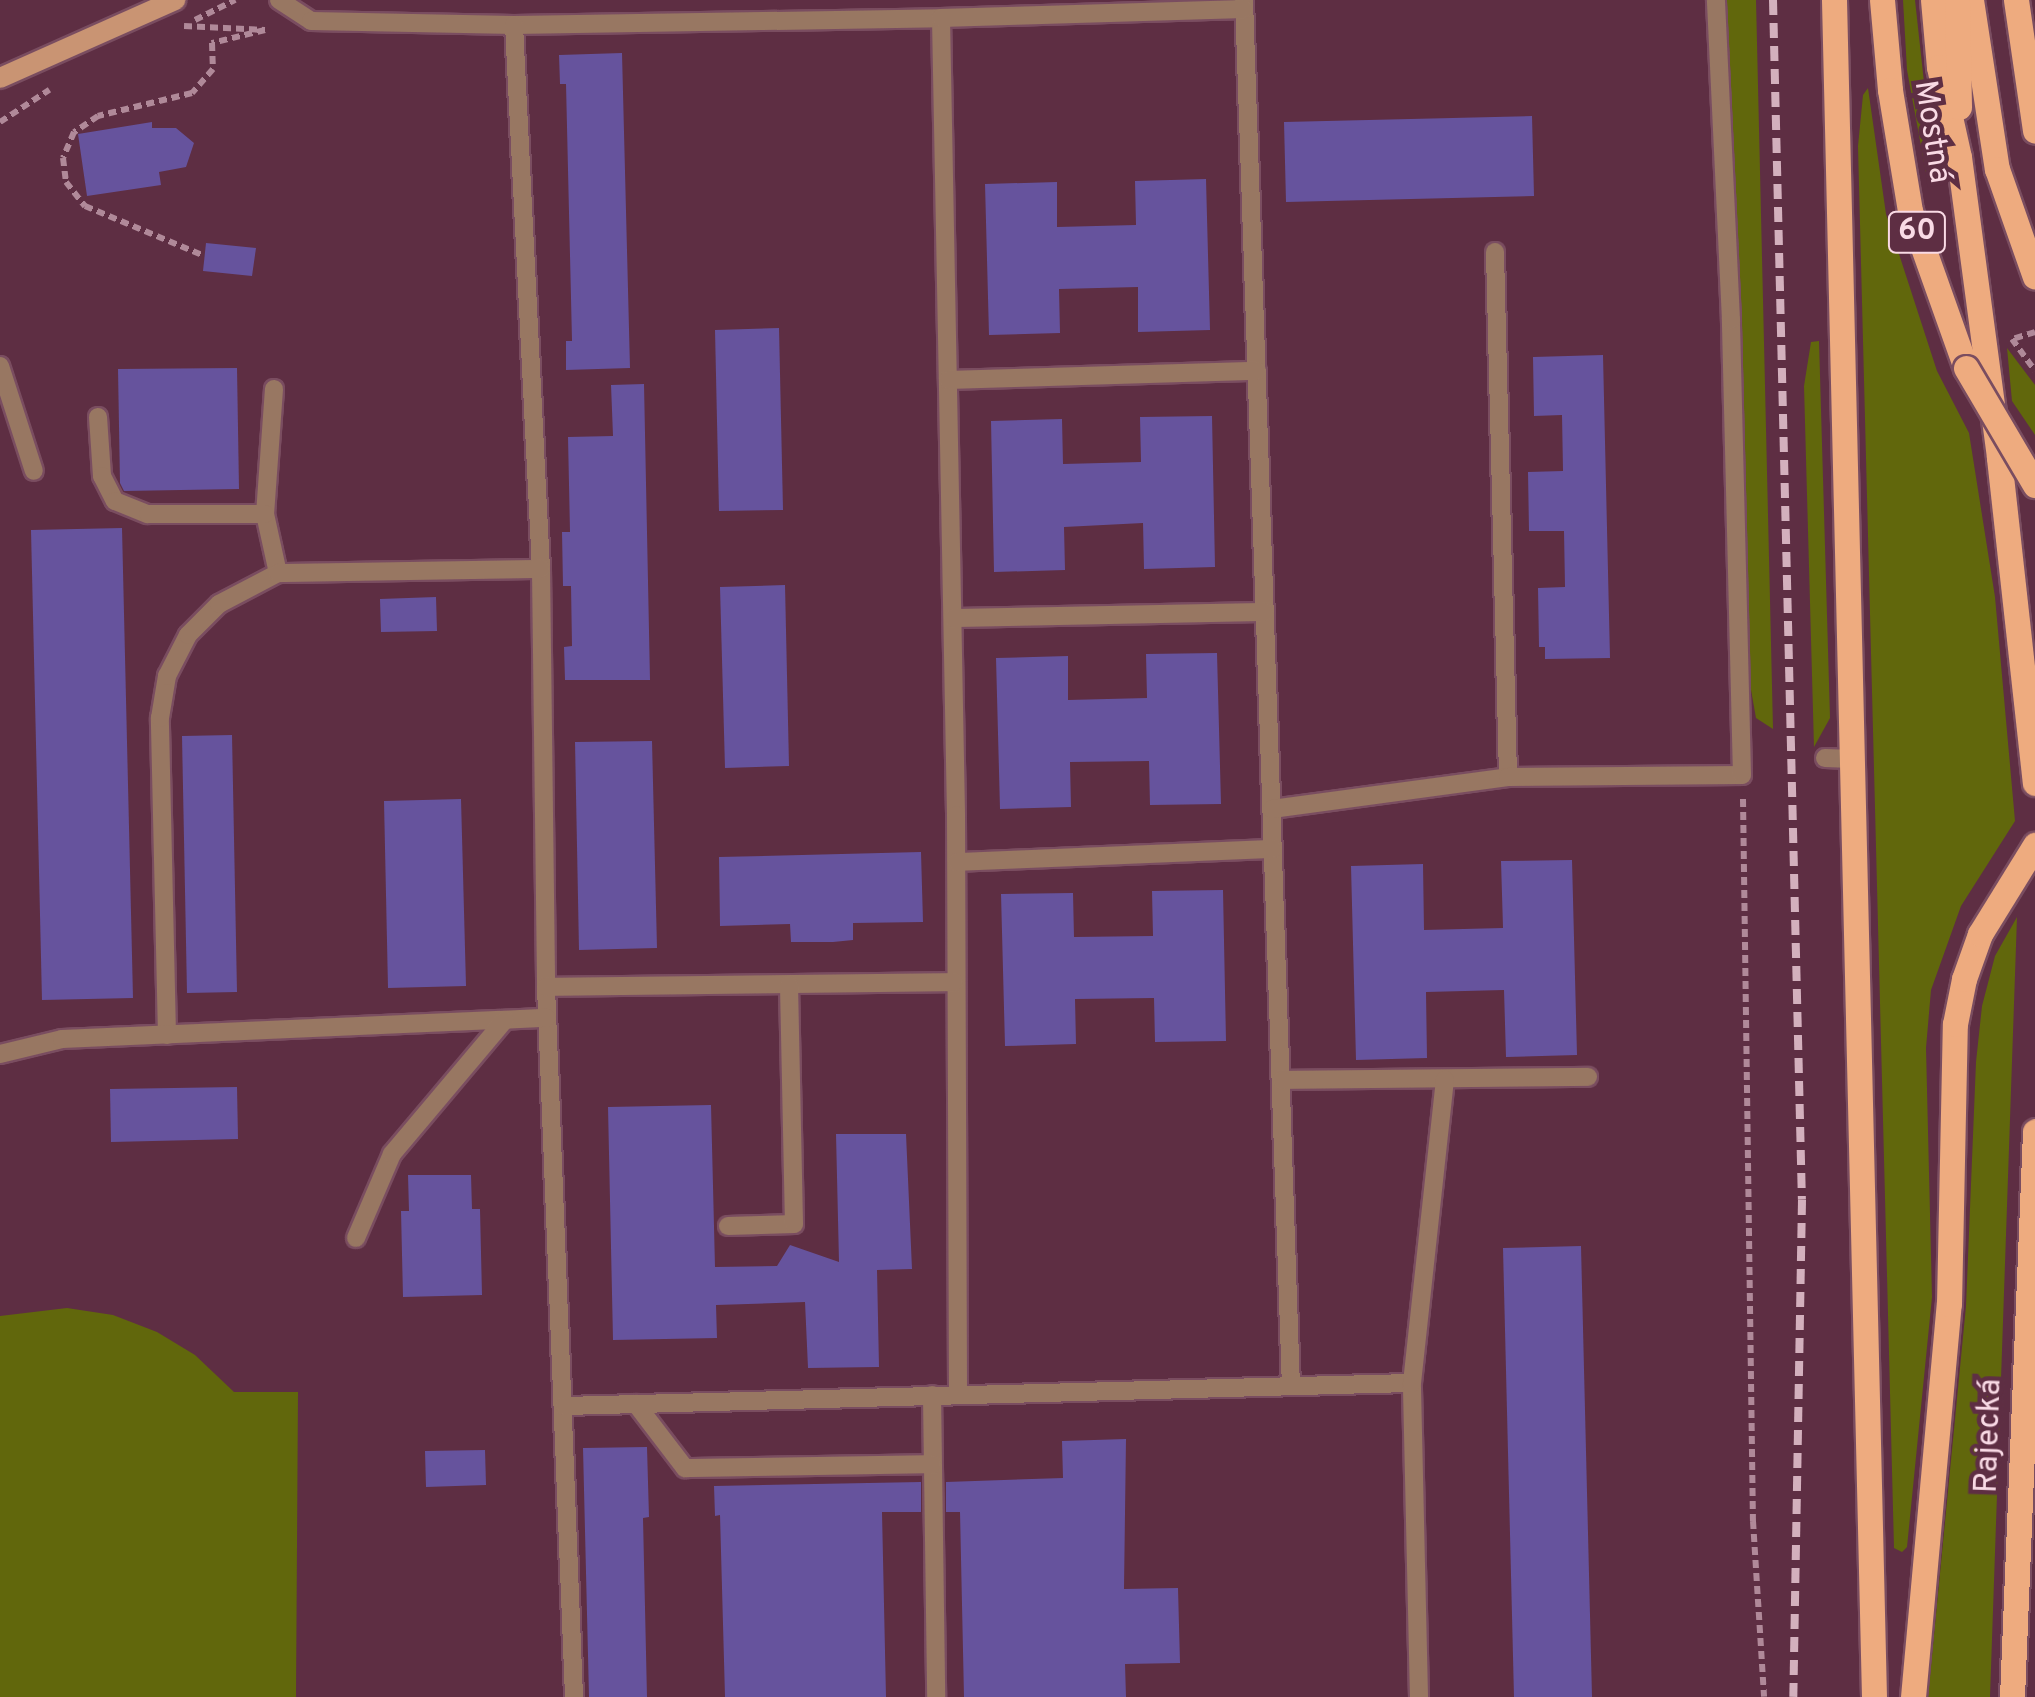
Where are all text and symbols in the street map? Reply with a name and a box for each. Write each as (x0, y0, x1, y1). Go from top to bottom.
street label: Mostná (1904, 78, 1958, 186)
road number: 60 (1887, 207, 1947, 257)
street label: Rajecká (1969, 1378, 2011, 1494)

